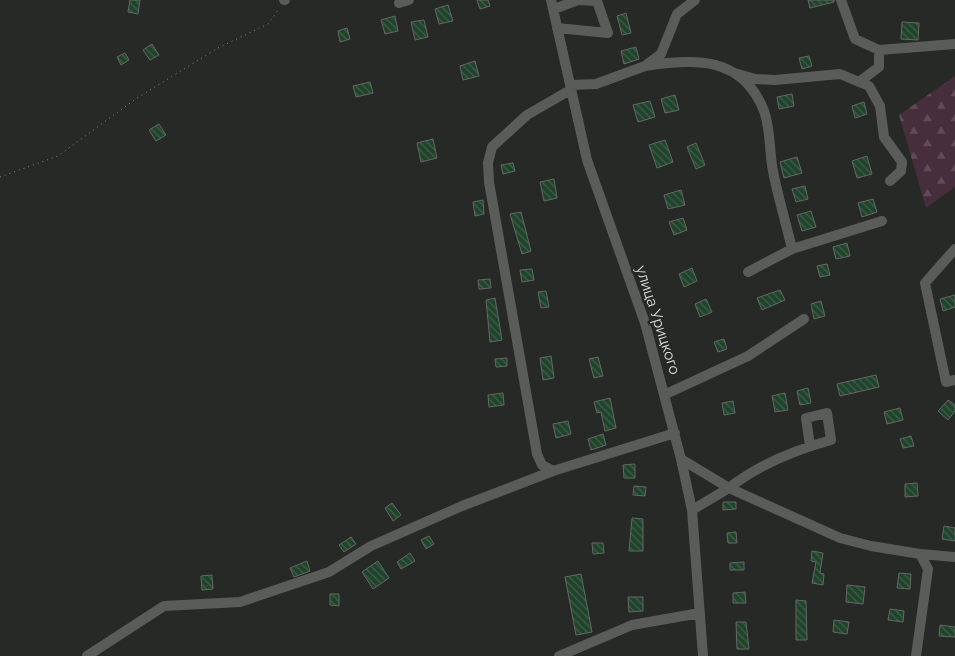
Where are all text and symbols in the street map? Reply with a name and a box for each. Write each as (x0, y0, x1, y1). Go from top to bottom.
street label: улица Урицкого (632, 263, 684, 377)

